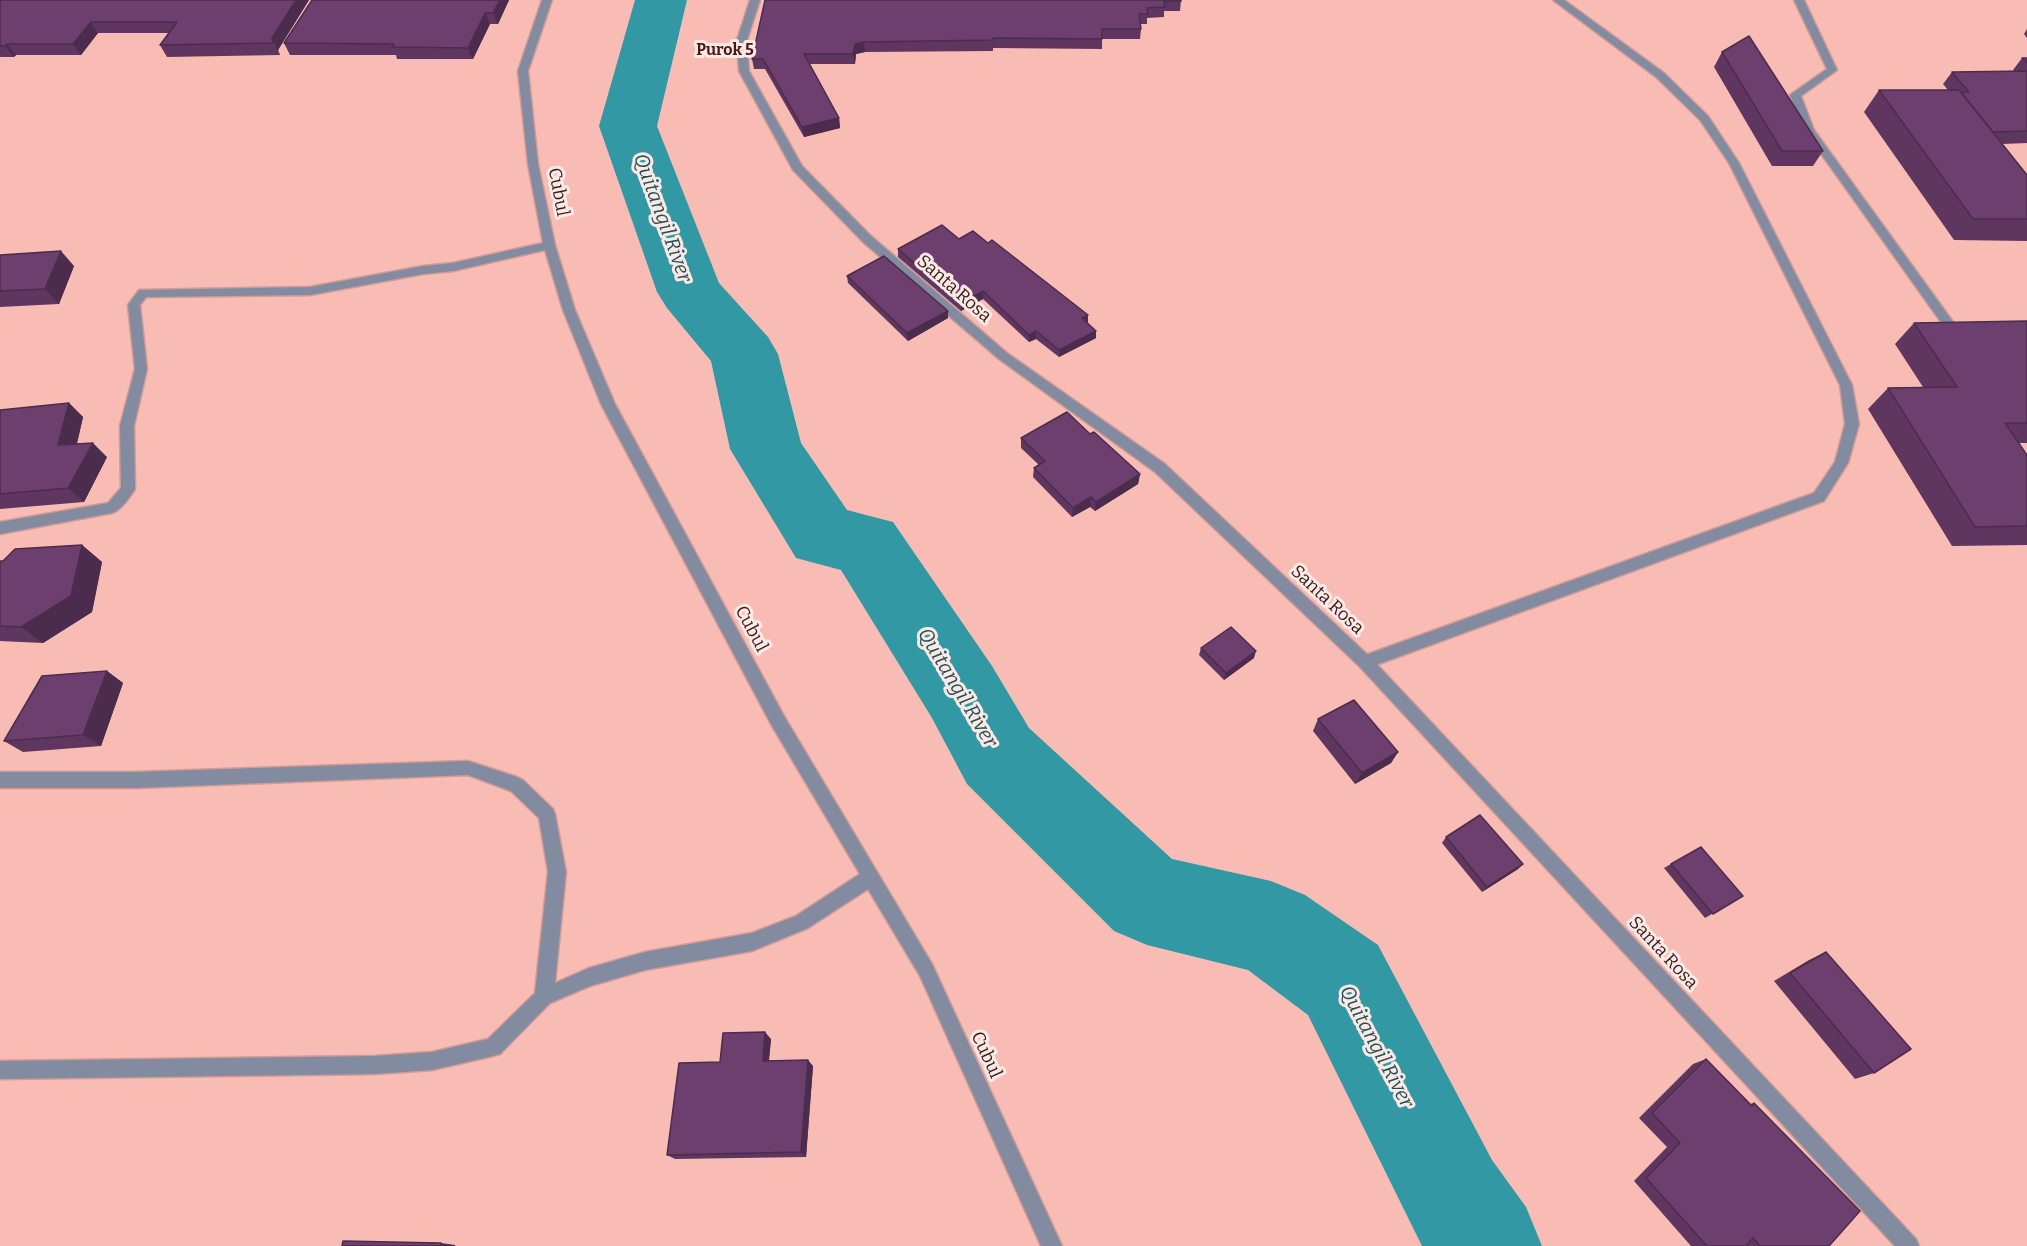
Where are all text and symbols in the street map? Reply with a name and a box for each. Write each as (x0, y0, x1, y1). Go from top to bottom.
district label: Purok 5 (696, 41, 754, 61)
water label: Quitangil River (628, 150, 696, 286)
street label: Cubul (543, 166, 573, 218)
street label: Santa Rosa (912, 251, 996, 327)
street label: Santa Rosa (1286, 561, 1368, 639)
street label: Cubul (730, 602, 772, 656)
water label: Quitangil River (912, 624, 1002, 752)
street label: Santa Rosa (1624, 912, 1702, 994)
water label: Quitangil River (1334, 982, 1418, 1112)
street label: Cubul (966, 1028, 1006, 1082)

